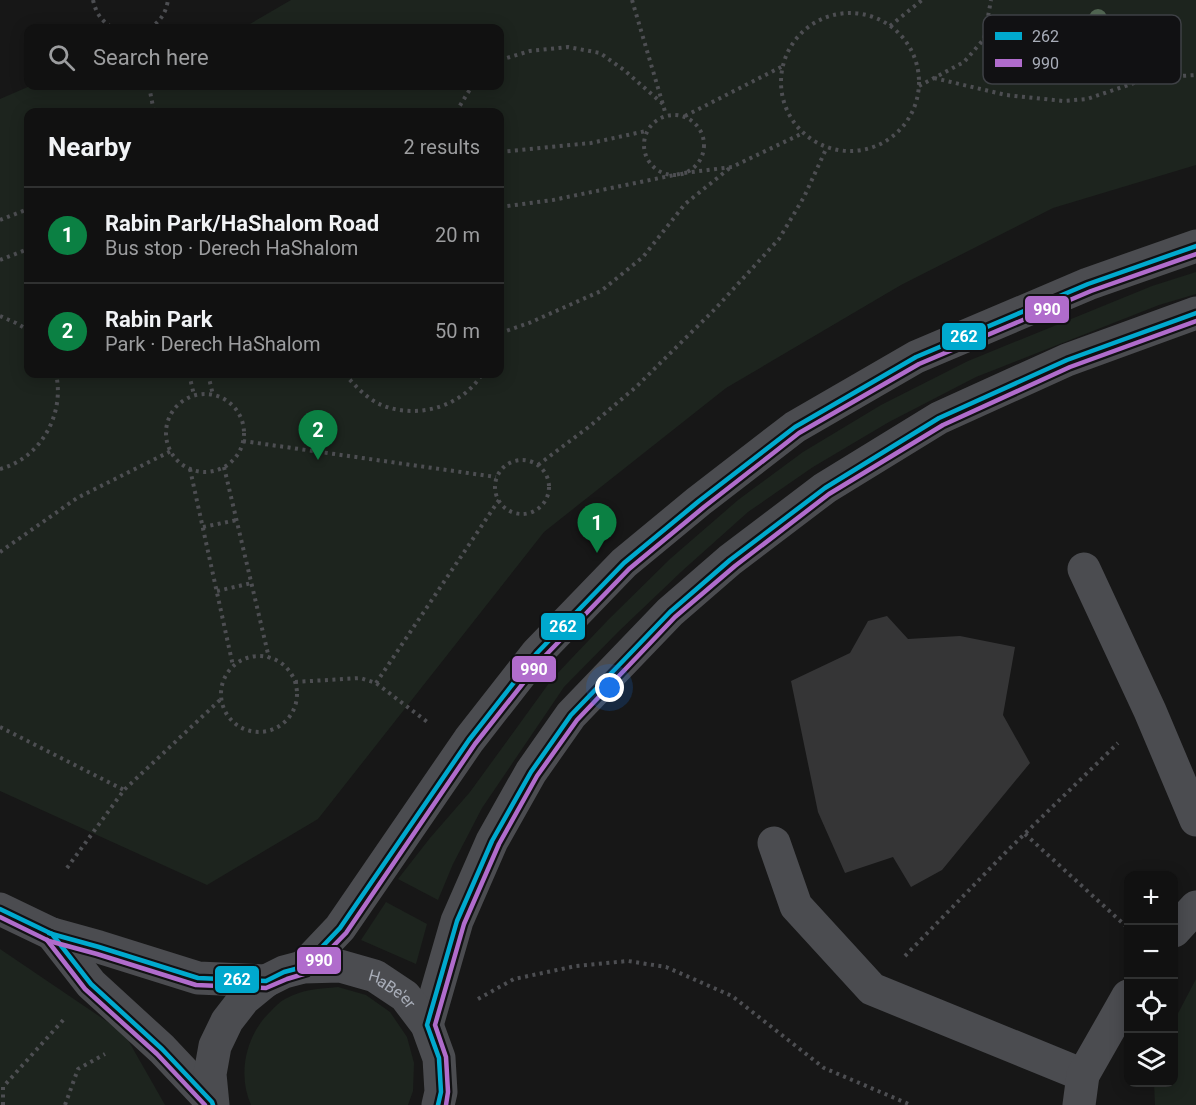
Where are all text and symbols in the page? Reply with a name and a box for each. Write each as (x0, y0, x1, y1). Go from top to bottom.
legend (983, 15, 1181, 84)
search box (24, 24, 504, 90)
text: 262 (1032, 27, 1059, 46)
icon: search (45, 41, 78, 74)
text: Search here (93, 45, 209, 70)
text: 990 (1032, 54, 1059, 73)
text: Nearby (48, 132, 131, 162)
text: 2 results (404, 135, 480, 159)
text: Rabin Park/HaShalom Road (105, 211, 379, 236)
text: 1 (62, 223, 73, 247)
text: 20 m (435, 223, 480, 247)
text: Bus stop · Derech HaShalom (105, 236, 358, 260)
line badge: 990 (1024, 295, 1070, 324)
text: 990 (1033, 300, 1061, 319)
text: Rabin Park (105, 307, 213, 332)
text: 2 (62, 319, 73, 343)
text: 50 m (435, 319, 480, 343)
line badge: 262 (941, 322, 987, 351)
text: 262 (950, 327, 978, 346)
text: Park · Derech HaShalom (105, 332, 321, 356)
pin: 2 (298, 410, 338, 460)
pin: 1 (578, 504, 616, 553)
line badge: 262 (540, 612, 586, 641)
text: 262 (549, 617, 577, 636)
line badge: 990 (511, 655, 557, 683)
text: 990 (520, 660, 548, 679)
your location (595, 673, 624, 702)
map controls (1124, 871, 1178, 1087)
button: + (1124, 871, 1178, 925)
button: − (1124, 925, 1178, 979)
line badge: 990 (296, 946, 342, 975)
text: 990 (305, 951, 333, 970)
line badge: 262 (214, 965, 260, 994)
street label: HaBe'er (366, 966, 420, 1013)
text: 262 (223, 970, 251, 989)
button: locate (1124, 979, 1178, 1033)
button: layers (1124, 1033, 1178, 1087)

